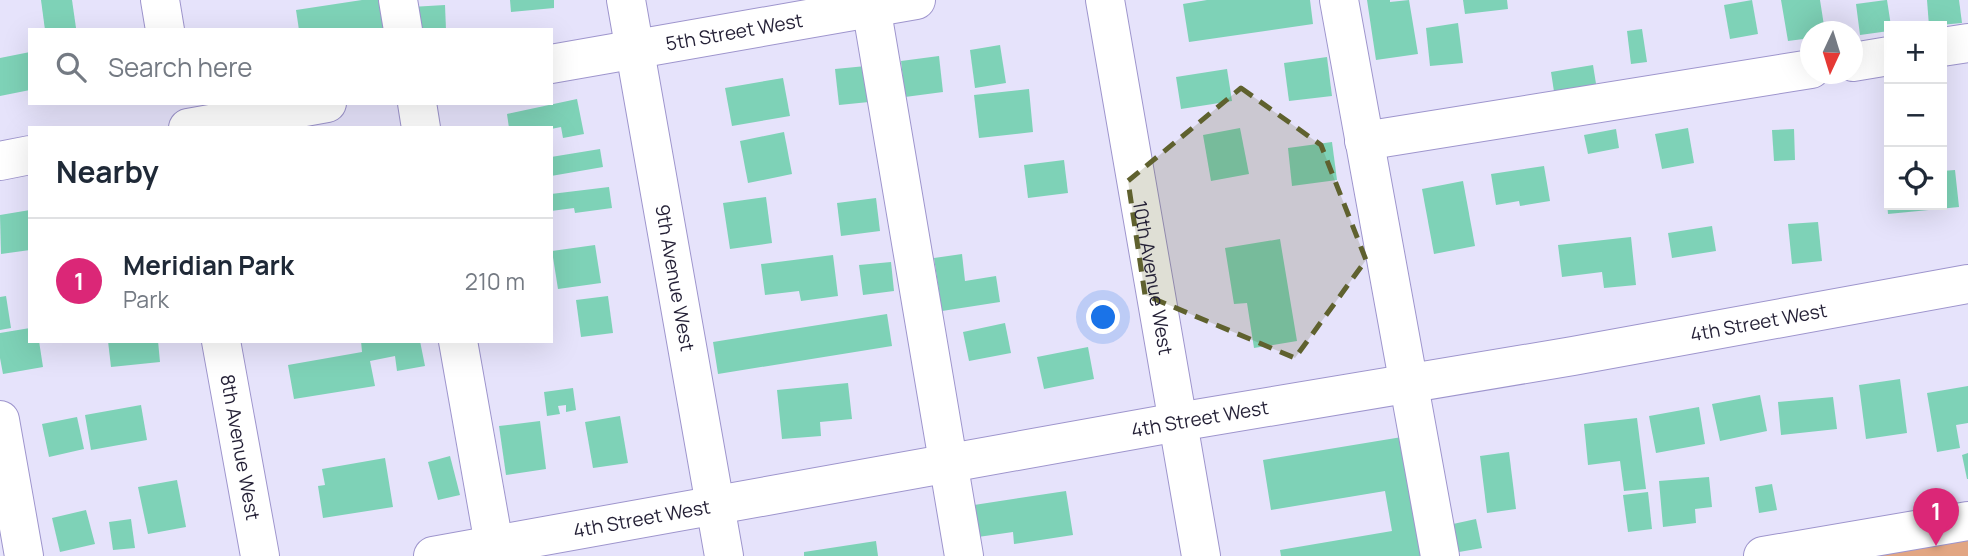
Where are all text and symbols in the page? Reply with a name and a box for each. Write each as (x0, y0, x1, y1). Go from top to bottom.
street label: 5th Street West (664, 7, 805, 57)
north arrow (1800, 21, 1863, 84)
map controls (1884, 21, 1947, 210)
button: + (1884, 21, 1947, 84)
search box (28, 28, 553, 105)
icon: search (52, 48, 90, 86)
text: Search here (108, 49, 253, 85)
button: − (1884, 84, 1947, 147)
button: locate (1884, 147, 1947, 210)
text: Nearby (56, 151, 159, 192)
street label: 10th Avenue West (1127, 199, 1179, 357)
street label: 9th Avenue West (649, 202, 701, 353)
text: Meridian Park (123, 247, 294, 283)
text: 1 (74, 265, 84, 297)
text: 210 m (465, 265, 525, 297)
text: Park (123, 283, 169, 315)
street label: 4th Street West (1688, 297, 1829, 347)
your location (1086, 300, 1120, 334)
street label: 8th Avenue West (214, 372, 266, 522)
street label: 4th Street West (1129, 394, 1270, 443)
pin: 1 (1913, 488, 1959, 546)
street label: 4th Street West (571, 493, 712, 544)

